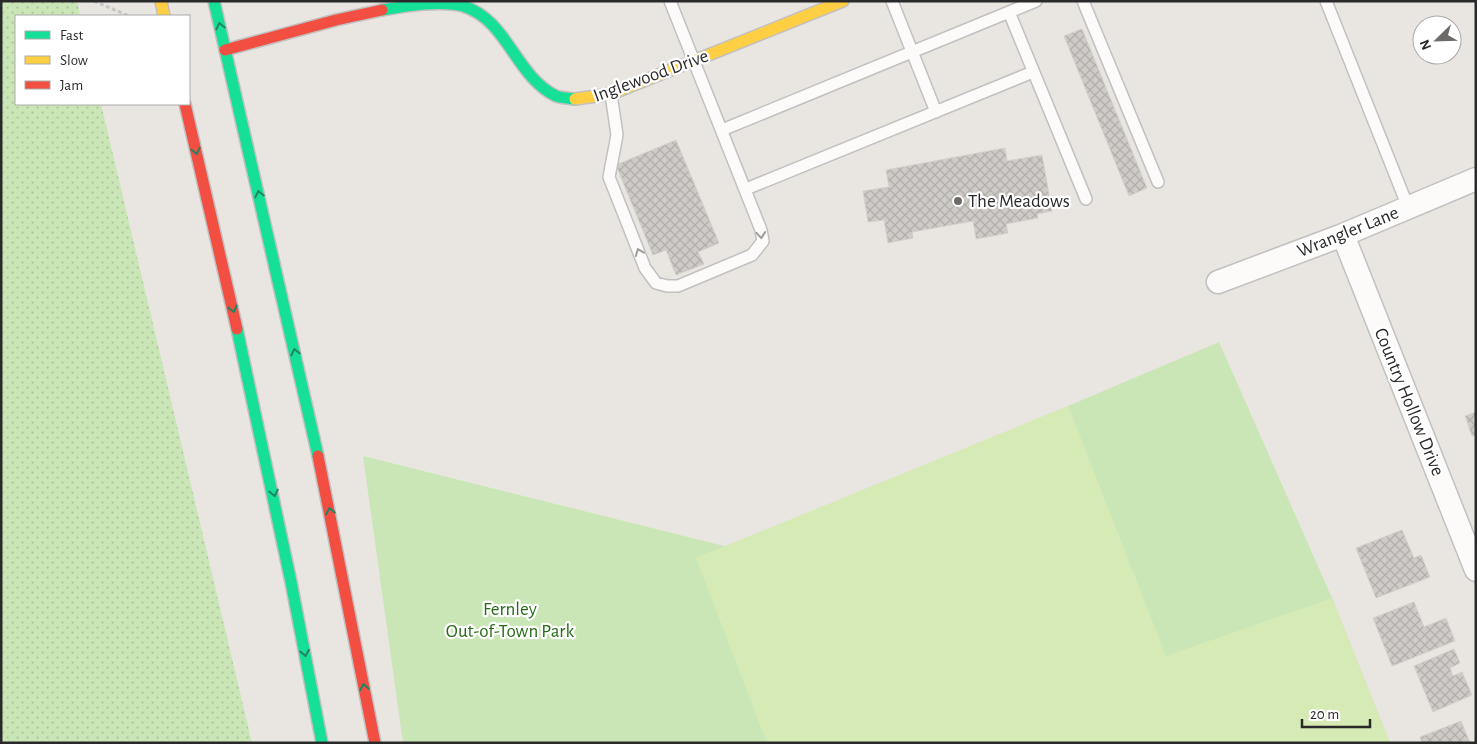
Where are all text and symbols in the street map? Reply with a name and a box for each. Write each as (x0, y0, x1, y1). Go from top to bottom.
legend (15, 15, 190, 105)
north arrow (1412, 15, 1462, 65)
one-way arrow (215, 21, 226, 30)
text: Fast (60, 28, 84, 43)
text: N (1418, 37, 1434, 52)
street label: Inglewood Drive (591, 46, 711, 106)
text: Slow (60, 53, 88, 68)
text: Jam (60, 78, 83, 93)
one-way arrow (190, 147, 201, 156)
one-way arrow (254, 189, 265, 198)
place label: The Meadows (968, 192, 1070, 211)
marker: The Meadows (952, 195, 964, 207)
street label: Wrangler Lane (1295, 203, 1401, 261)
one-way arrow (755, 231, 766, 239)
one-way arrow (634, 248, 645, 257)
one-way arrow (227, 305, 238, 314)
street label: Country Hollow Drive (1371, 325, 1447, 479)
one-way arrow (290, 348, 301, 357)
one-way arrow (268, 489, 278, 498)
one-way arrow (325, 507, 335, 516)
park label: Fernley Out-of-Town Park (446, 600, 574, 641)
one-way arrow (300, 648, 310, 657)
one-way arrow (360, 682, 370, 691)
scale bar (1302, 696, 1370, 728)
text: 20 m (1310, 707, 1339, 722)

